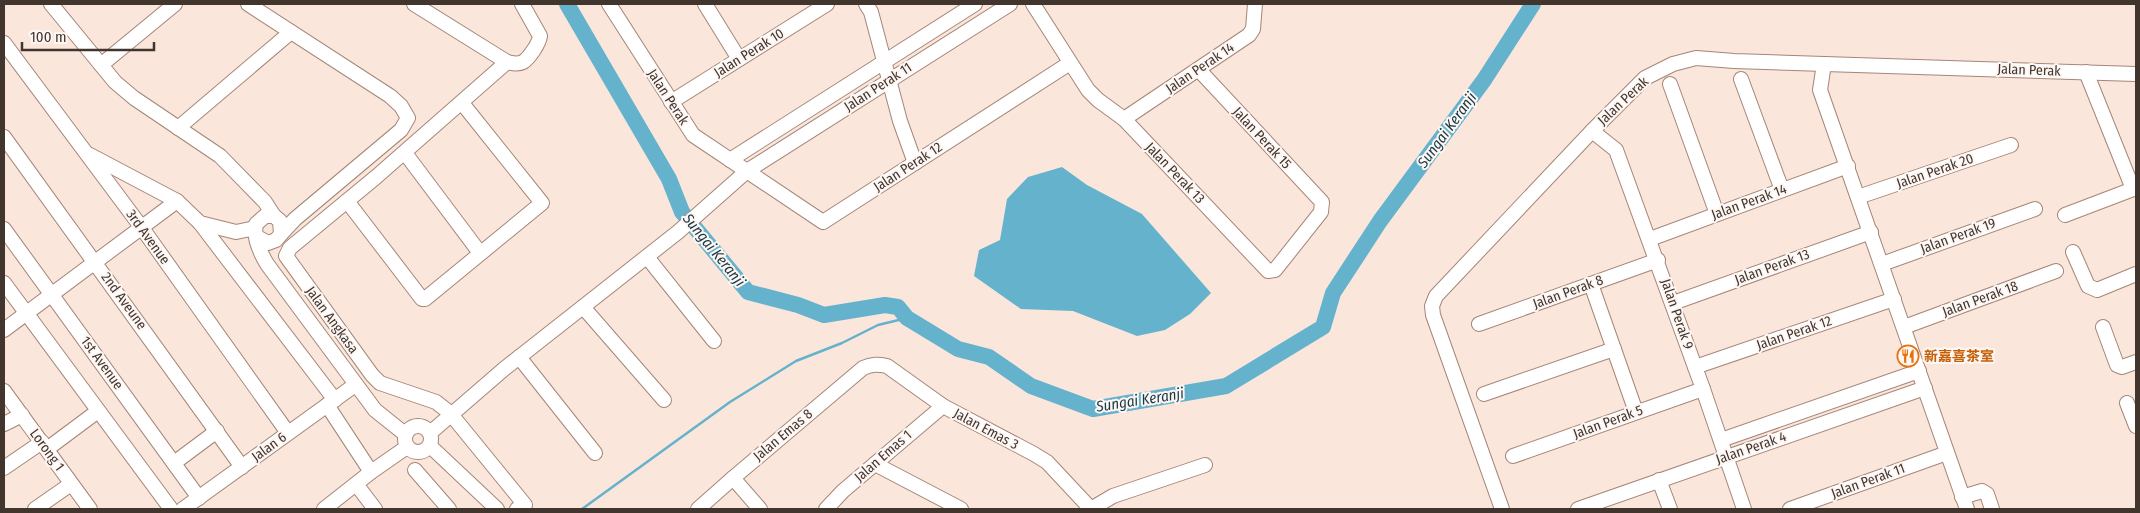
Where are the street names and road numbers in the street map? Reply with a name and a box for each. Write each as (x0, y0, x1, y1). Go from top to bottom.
street label: Jalan Perak 10 (711, 25, 787, 81)
street label: Jalan Perak 14 (1163, 39, 1238, 97)
street label: Jalan Perak 11 (841, 59, 915, 115)
street label: Jalan Perak (1997, 60, 2061, 80)
street label: Jalan Perak (644, 66, 693, 129)
street label: Jalan Perak (1594, 73, 1652, 129)
street label: Jalan Perak 15 (1229, 103, 1295, 173)
street label: Jalan Perak 12 (871, 139, 945, 195)
street label: Jalan Perak 13 (1142, 139, 1208, 207)
street label: Jalan Perak 20 (1894, 150, 1976, 192)
street label: Jalan Perak 14 (1709, 180, 1789, 223)
street label: 3rd Avenue (122, 206, 174, 268)
street label: Jalan Perak 19 (1918, 214, 1998, 257)
street label: Jalan Perak 13 (1732, 246, 1812, 288)
street label: 2nd Aveune (98, 269, 150, 333)
street label: Jalan Perak 8 (1530, 271, 1606, 313)
street label: Jalan Perak 9 (1657, 277, 1697, 352)
street label: Jalan Perak 18 (1940, 277, 2020, 321)
street label: Jalan Angkasa (302, 283, 362, 357)
street label: Jalan Perak 12 (1754, 312, 1834, 354)
street label: 1st Avenue (77, 333, 127, 393)
street label: Jalan Perak 5 (1571, 402, 1645, 442)
street label: Jalan Emas 8 (750, 405, 816, 465)
street label: Jalan Emas 3 (951, 405, 1021, 453)
street label: Lorong 1 (26, 426, 68, 474)
street label: Jalan Emas 1 (851, 426, 915, 486)
street label: Jalan Perak 4 (1714, 428, 1789, 468)
street label: Jalan 6 (248, 429, 290, 465)
street label: Jalan Perak 11 (1829, 460, 1907, 502)

